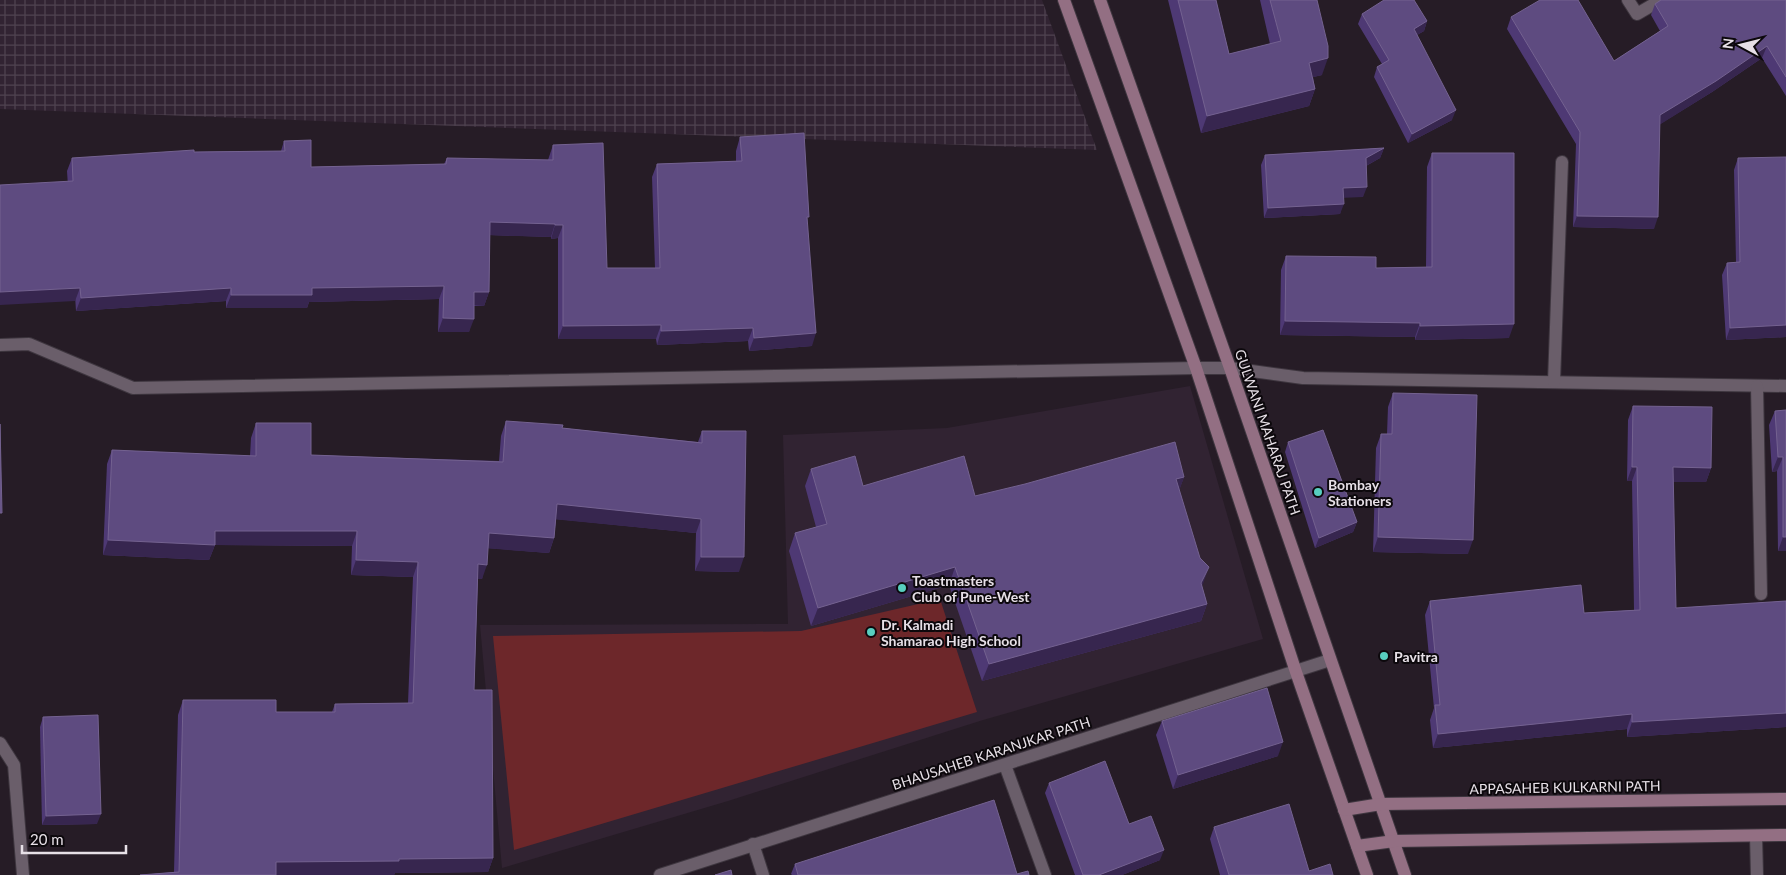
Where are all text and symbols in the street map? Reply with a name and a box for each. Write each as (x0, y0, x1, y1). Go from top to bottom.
north arrow (1716, 20, 1766, 70)
text: N (1719, 37, 1737, 50)
street label: GULWANI MAHARAJ PATH (1232, 347, 1304, 517)
place label: Bombay Stationers (1328, 476, 1391, 509)
marker: Bombay Stationers (1312, 486, 1324, 498)
place label: Toastmasters Club of Pune-West (912, 572, 1030, 605)
marker: Toastmasters Club of Pune-West (896, 582, 908, 594)
place label: Dr. Kalmadi Shamarao High School (881, 616, 1021, 649)
marker: Dr. Kalmadi Shamarao High School (865, 626, 877, 638)
place label: Pavitra (1394, 648, 1438, 665)
marker: Pavitra (1378, 650, 1390, 662)
street label: BHAUSAHEB KARANJKAR PATH (890, 713, 1092, 793)
street label: APPASAHEB KULKARNI PATH (1469, 777, 1661, 797)
scale bar (22, 822, 126, 854)
text: 20 m (30, 830, 64, 848)

